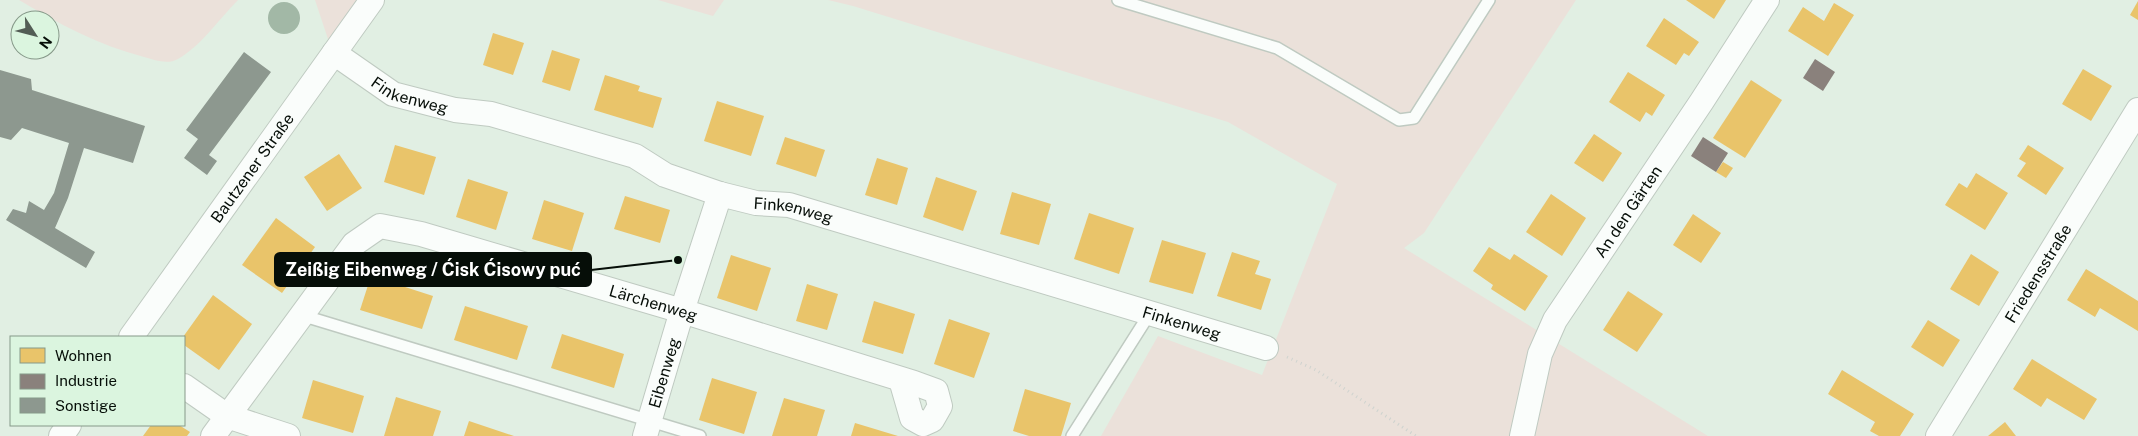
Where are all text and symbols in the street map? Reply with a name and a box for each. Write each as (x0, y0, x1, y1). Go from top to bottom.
north arrow (10, 10, 60, 60)
text: N (36, 34, 55, 52)
street label: Finkenweg (367, 73, 450, 118)
street label: Bautzener Straße (207, 110, 298, 227)
street label: An den Gärten (1591, 162, 1666, 261)
street label: Finkenweg (753, 194, 835, 228)
street label: Friedensstraße (2001, 221, 2076, 326)
callout: Zeißig Eibenweg / Ćisk Ćisowy puć (275, 253, 591, 286)
text: Zeißig Eibenweg / Ćisk Ćisowy puć (285, 258, 581, 280)
street label: Lärchenweg (607, 281, 700, 325)
street label: Finkenweg (1140, 303, 1223, 344)
street label: Eibenweg (645, 335, 684, 410)
legend (10, 336, 185, 426)
text: Wohnen (55, 347, 112, 364)
text: Industrie (55, 372, 117, 389)
text: Sonstige (55, 397, 117, 414)

